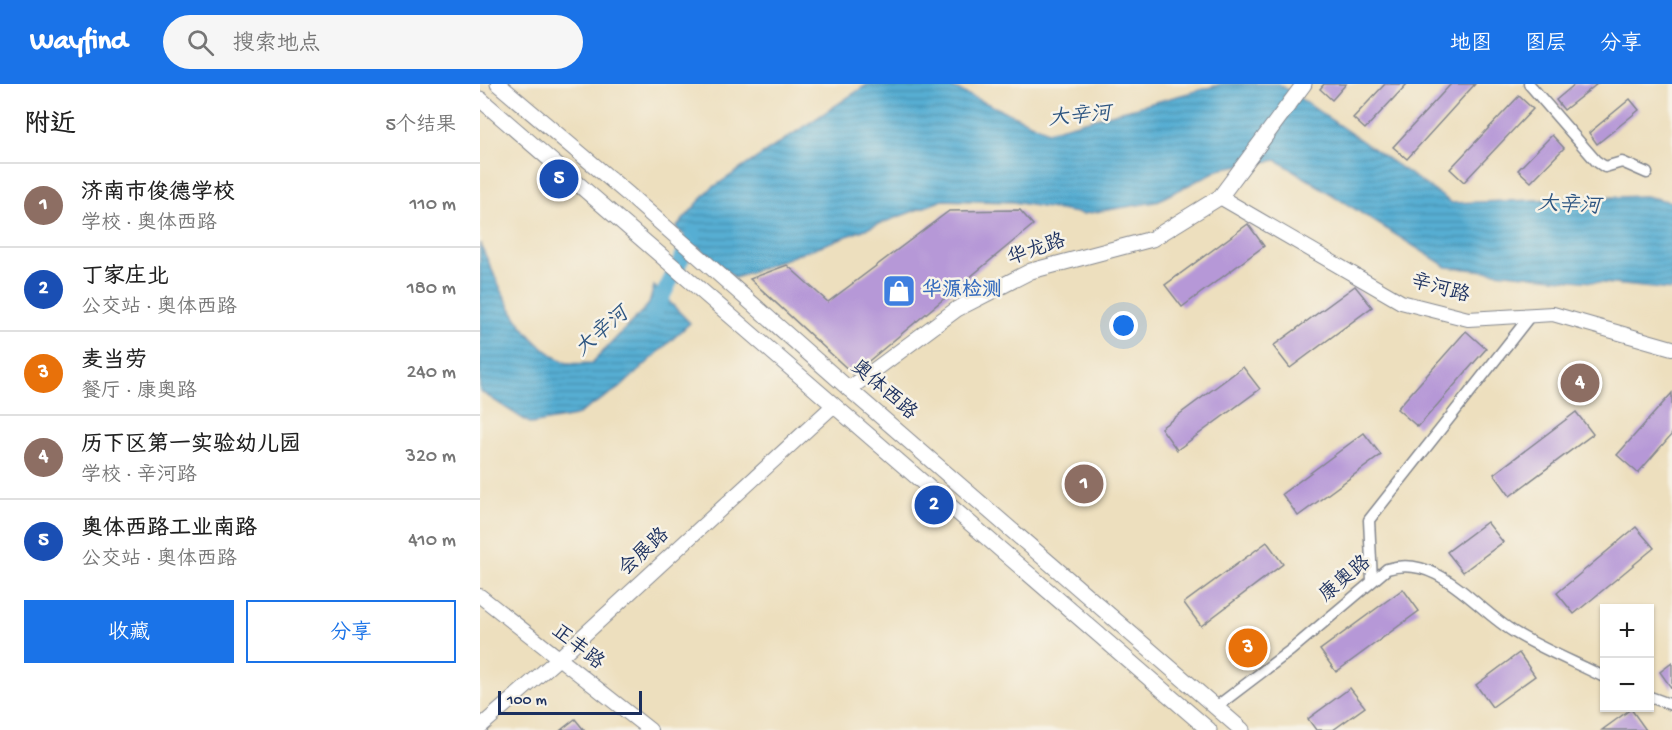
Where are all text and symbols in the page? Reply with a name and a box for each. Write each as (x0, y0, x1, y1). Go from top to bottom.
search box (163, 15, 583, 69)
text: Wayfind (30, 26, 127, 59)
icon: search (184, 26, 217, 59)
text: 搜索地点 (232, 32, 321, 58)
text: 地图 (1450, 33, 1492, 58)
text: 图层 (1525, 33, 1567, 58)
text: 分享 (1600, 33, 1642, 58)
water label: 大辛河 (1047, 102, 1115, 133)
text: 附近 (24, 111, 76, 142)
text: 5个结果 (385, 115, 456, 138)
pin: 5 (540, 156, 578, 202)
text: 济南市俊德学校 (81, 181, 235, 207)
water label: 大辛河 (1537, 192, 1604, 221)
text: 1 (39, 194, 48, 217)
text: 110 m (410, 194, 456, 217)
text: 学校 · 奥体西路 (81, 213, 217, 236)
street label: 华龙路 (1004, 228, 1070, 272)
text: 丁家庄北 (81, 265, 169, 291)
street label: 辛河路 (1408, 269, 1473, 309)
shop icon: 华源检测 (881, 273, 917, 309)
text: 2 (39, 278, 48, 301)
text: 180 m (407, 278, 456, 301)
place label: 华源检测 (922, 278, 1002, 303)
text: 公交站 · 奥体西路 (81, 297, 237, 320)
water label: 大辛河 (570, 300, 637, 363)
your location (1109, 311, 1138, 340)
text: 麦当劳 (81, 349, 147, 375)
street label: 奥体西路 (845, 355, 923, 427)
pin: 4 (1560, 360, 1600, 406)
text: 3 (38, 362, 49, 385)
text: 240 m (406, 362, 456, 385)
text: 餐厅 · 康奥路 (81, 381, 197, 404)
text: 历下区第一实验幼儿园 (81, 433, 301, 459)
text: 4 (39, 446, 48, 469)
text: 320 m (406, 446, 456, 469)
pin: 1 (1064, 462, 1104, 506)
text: 学校 · 辛河路 (81, 465, 197, 488)
pin: 2 (914, 482, 954, 528)
text: 奥体西路工业南路 (81, 517, 257, 543)
street label: 会展路 (614, 522, 676, 582)
text: 5 (38, 530, 49, 553)
text: 410 m (408, 530, 456, 553)
text: 公交站 · 奥体西路 (81, 549, 237, 572)
street label: 康奥路 (1314, 550, 1377, 608)
button: 收藏 (24, 600, 234, 663)
button: 分享 (246, 600, 456, 663)
map controls (1600, 604, 1654, 712)
button: + (1600, 604, 1654, 658)
street label: 正丰路 (546, 619, 610, 676)
pin: 3 (1228, 626, 1268, 670)
button: − (1600, 658, 1654, 712)
scale bar (498, 688, 642, 716)
text: 100 m (507, 692, 547, 711)

